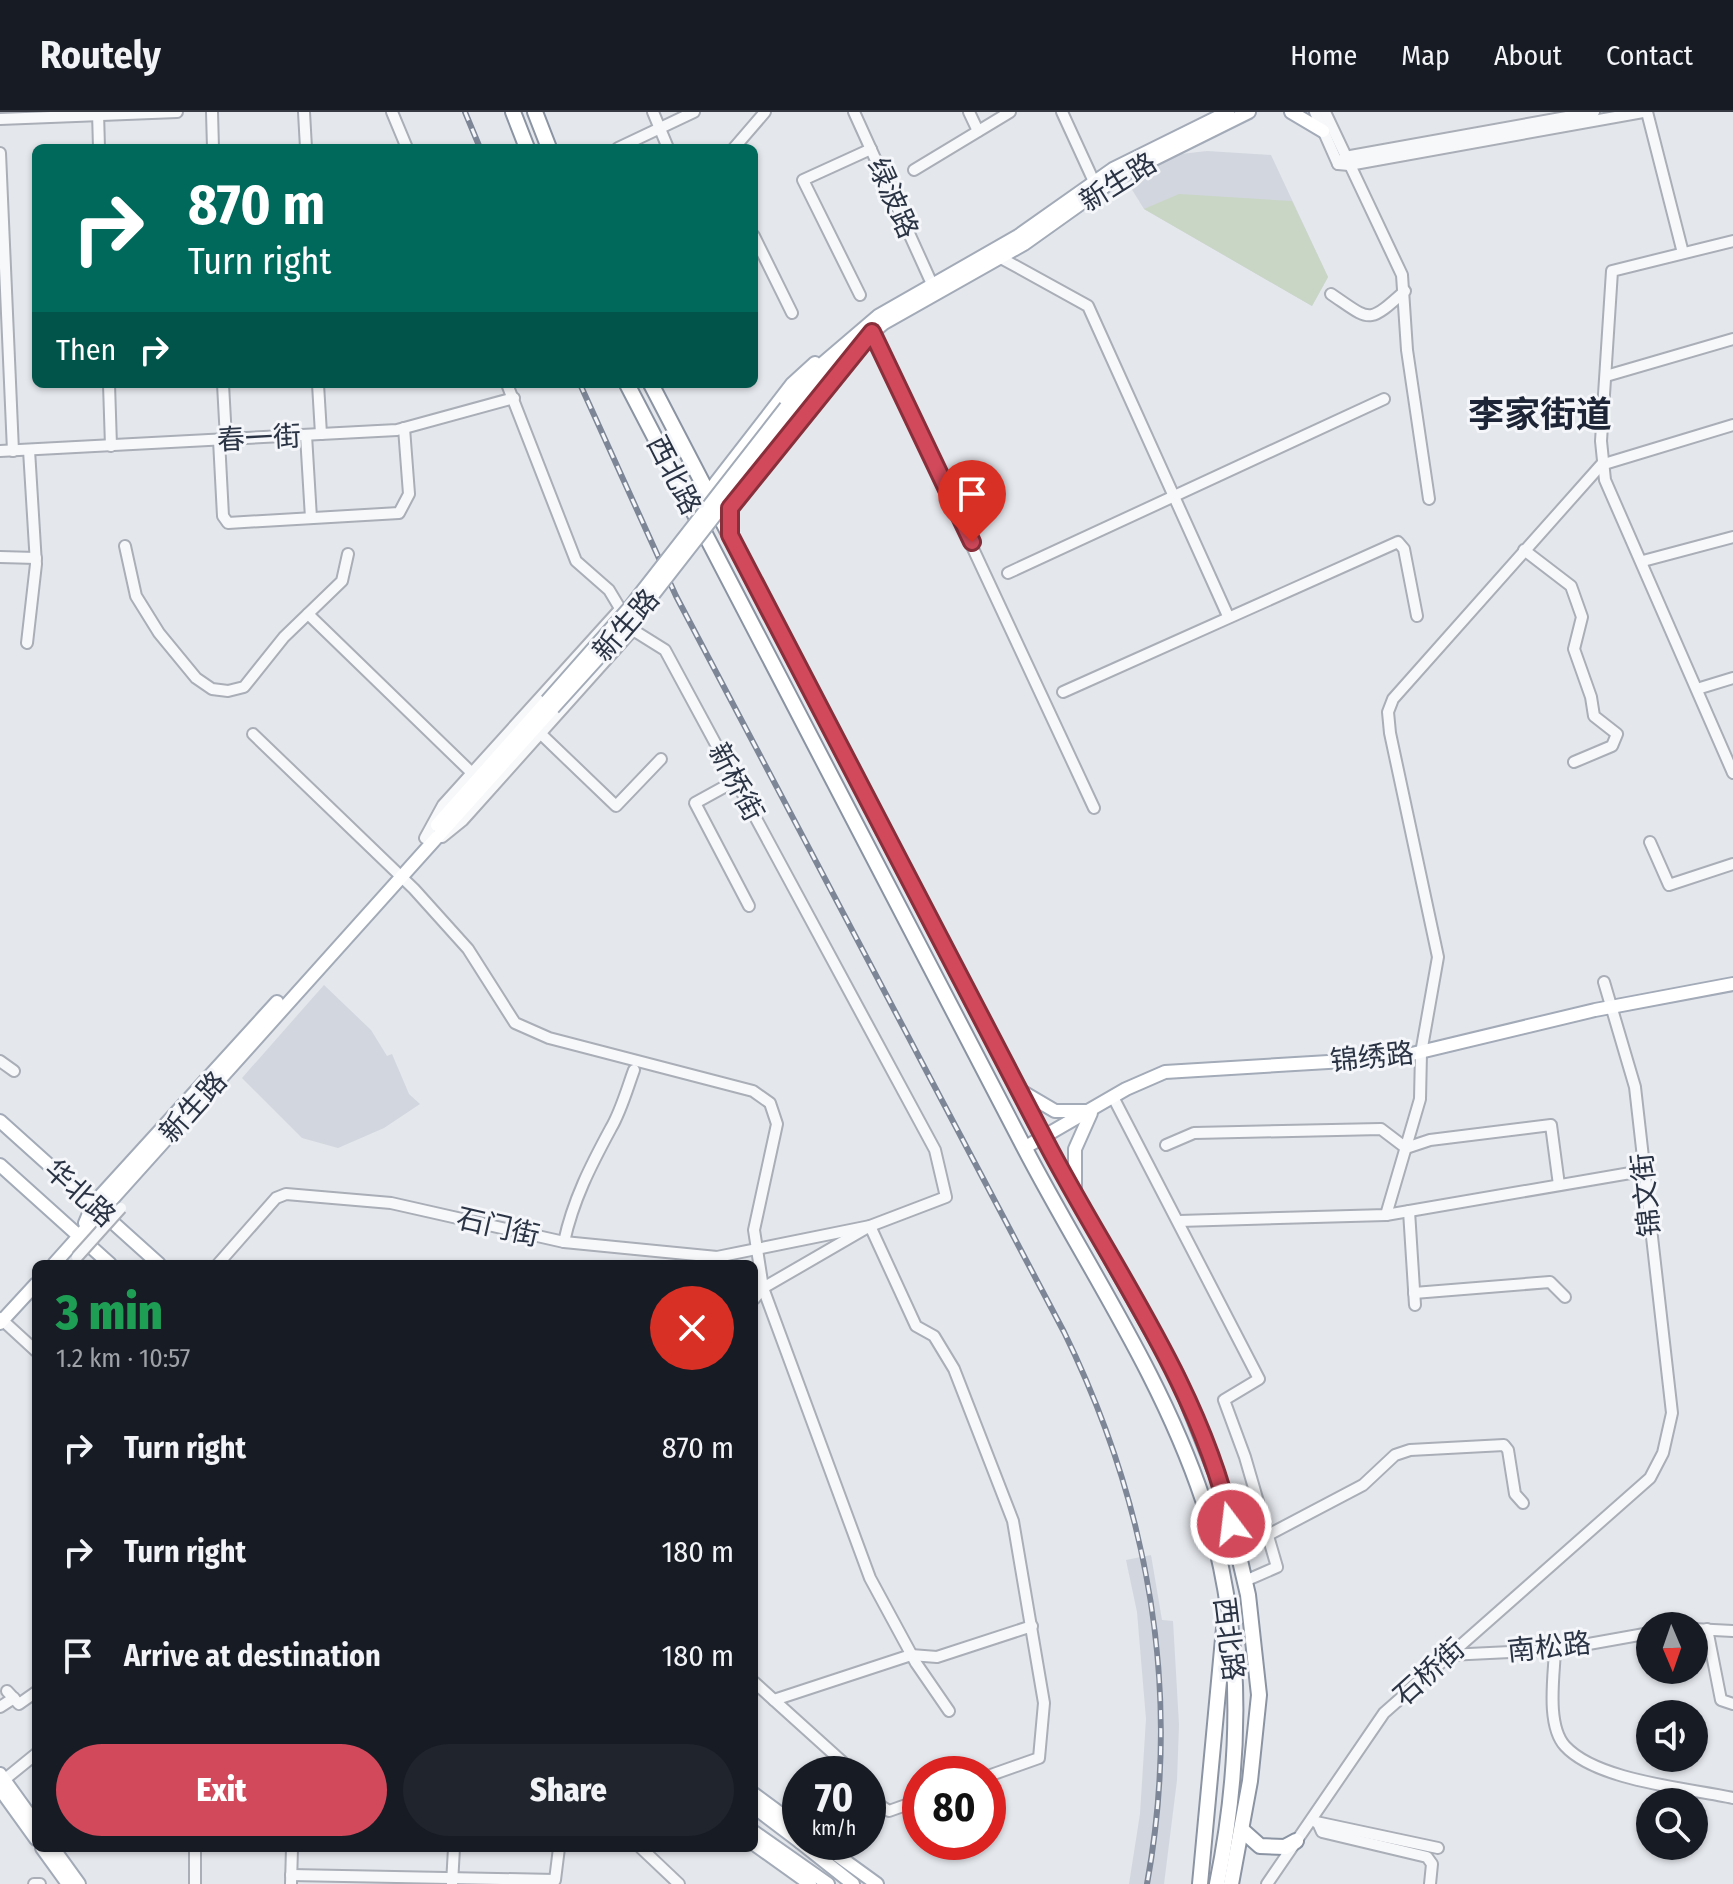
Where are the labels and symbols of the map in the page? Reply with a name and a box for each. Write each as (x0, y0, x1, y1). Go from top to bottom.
street label: 新生路 (1074, 146, 1162, 218)
street label: 绿波路 (861, 153, 925, 243)
district label: 李家街道 (1468, 393, 1612, 437)
street label: 春一街 (216, 419, 302, 457)
street label: 西北路 (640, 430, 708, 520)
pin (938, 460, 1006, 542)
street label: 新生路 (586, 582, 666, 668)
street label: 新桥街 (702, 737, 770, 827)
street label: 锦绣路 (1328, 1036, 1416, 1078)
street label: 新生路 (153, 1065, 233, 1149)
street label: 锦文街 (1625, 1151, 1667, 1239)
street label: 华北路 (38, 1153, 122, 1233)
street label: 石门街 (453, 1201, 543, 1253)
position arrow (1189, 1482, 1273, 1566)
street label: 西北路 (1208, 1595, 1250, 1683)
north arrow (1636, 1612, 1708, 1684)
street label: 南松路 (1505, 1626, 1593, 1668)
street label: 石桥街 (1387, 1632, 1471, 1712)
speed limit sign: 80 (902, 1756, 1006, 1860)

